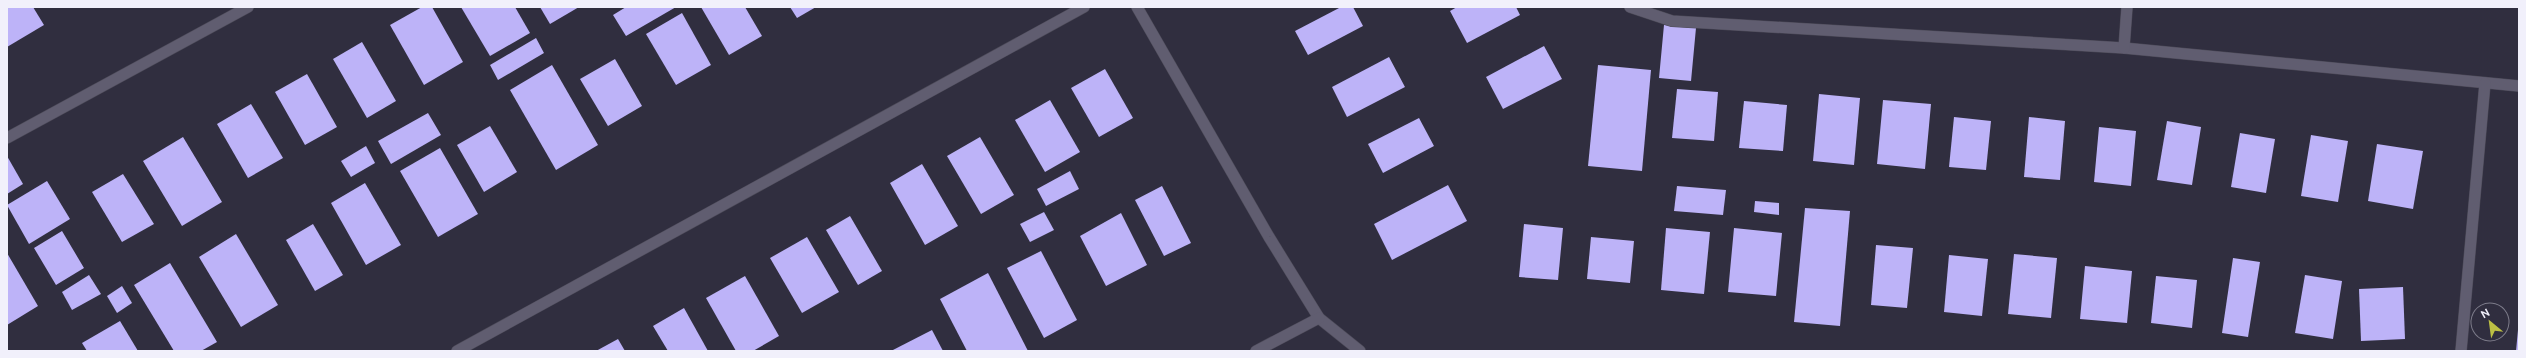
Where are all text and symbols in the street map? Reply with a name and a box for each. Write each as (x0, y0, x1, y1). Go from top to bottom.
north arrow (2470, 302, 2510, 342)
text: N (2479, 306, 2492, 320)

